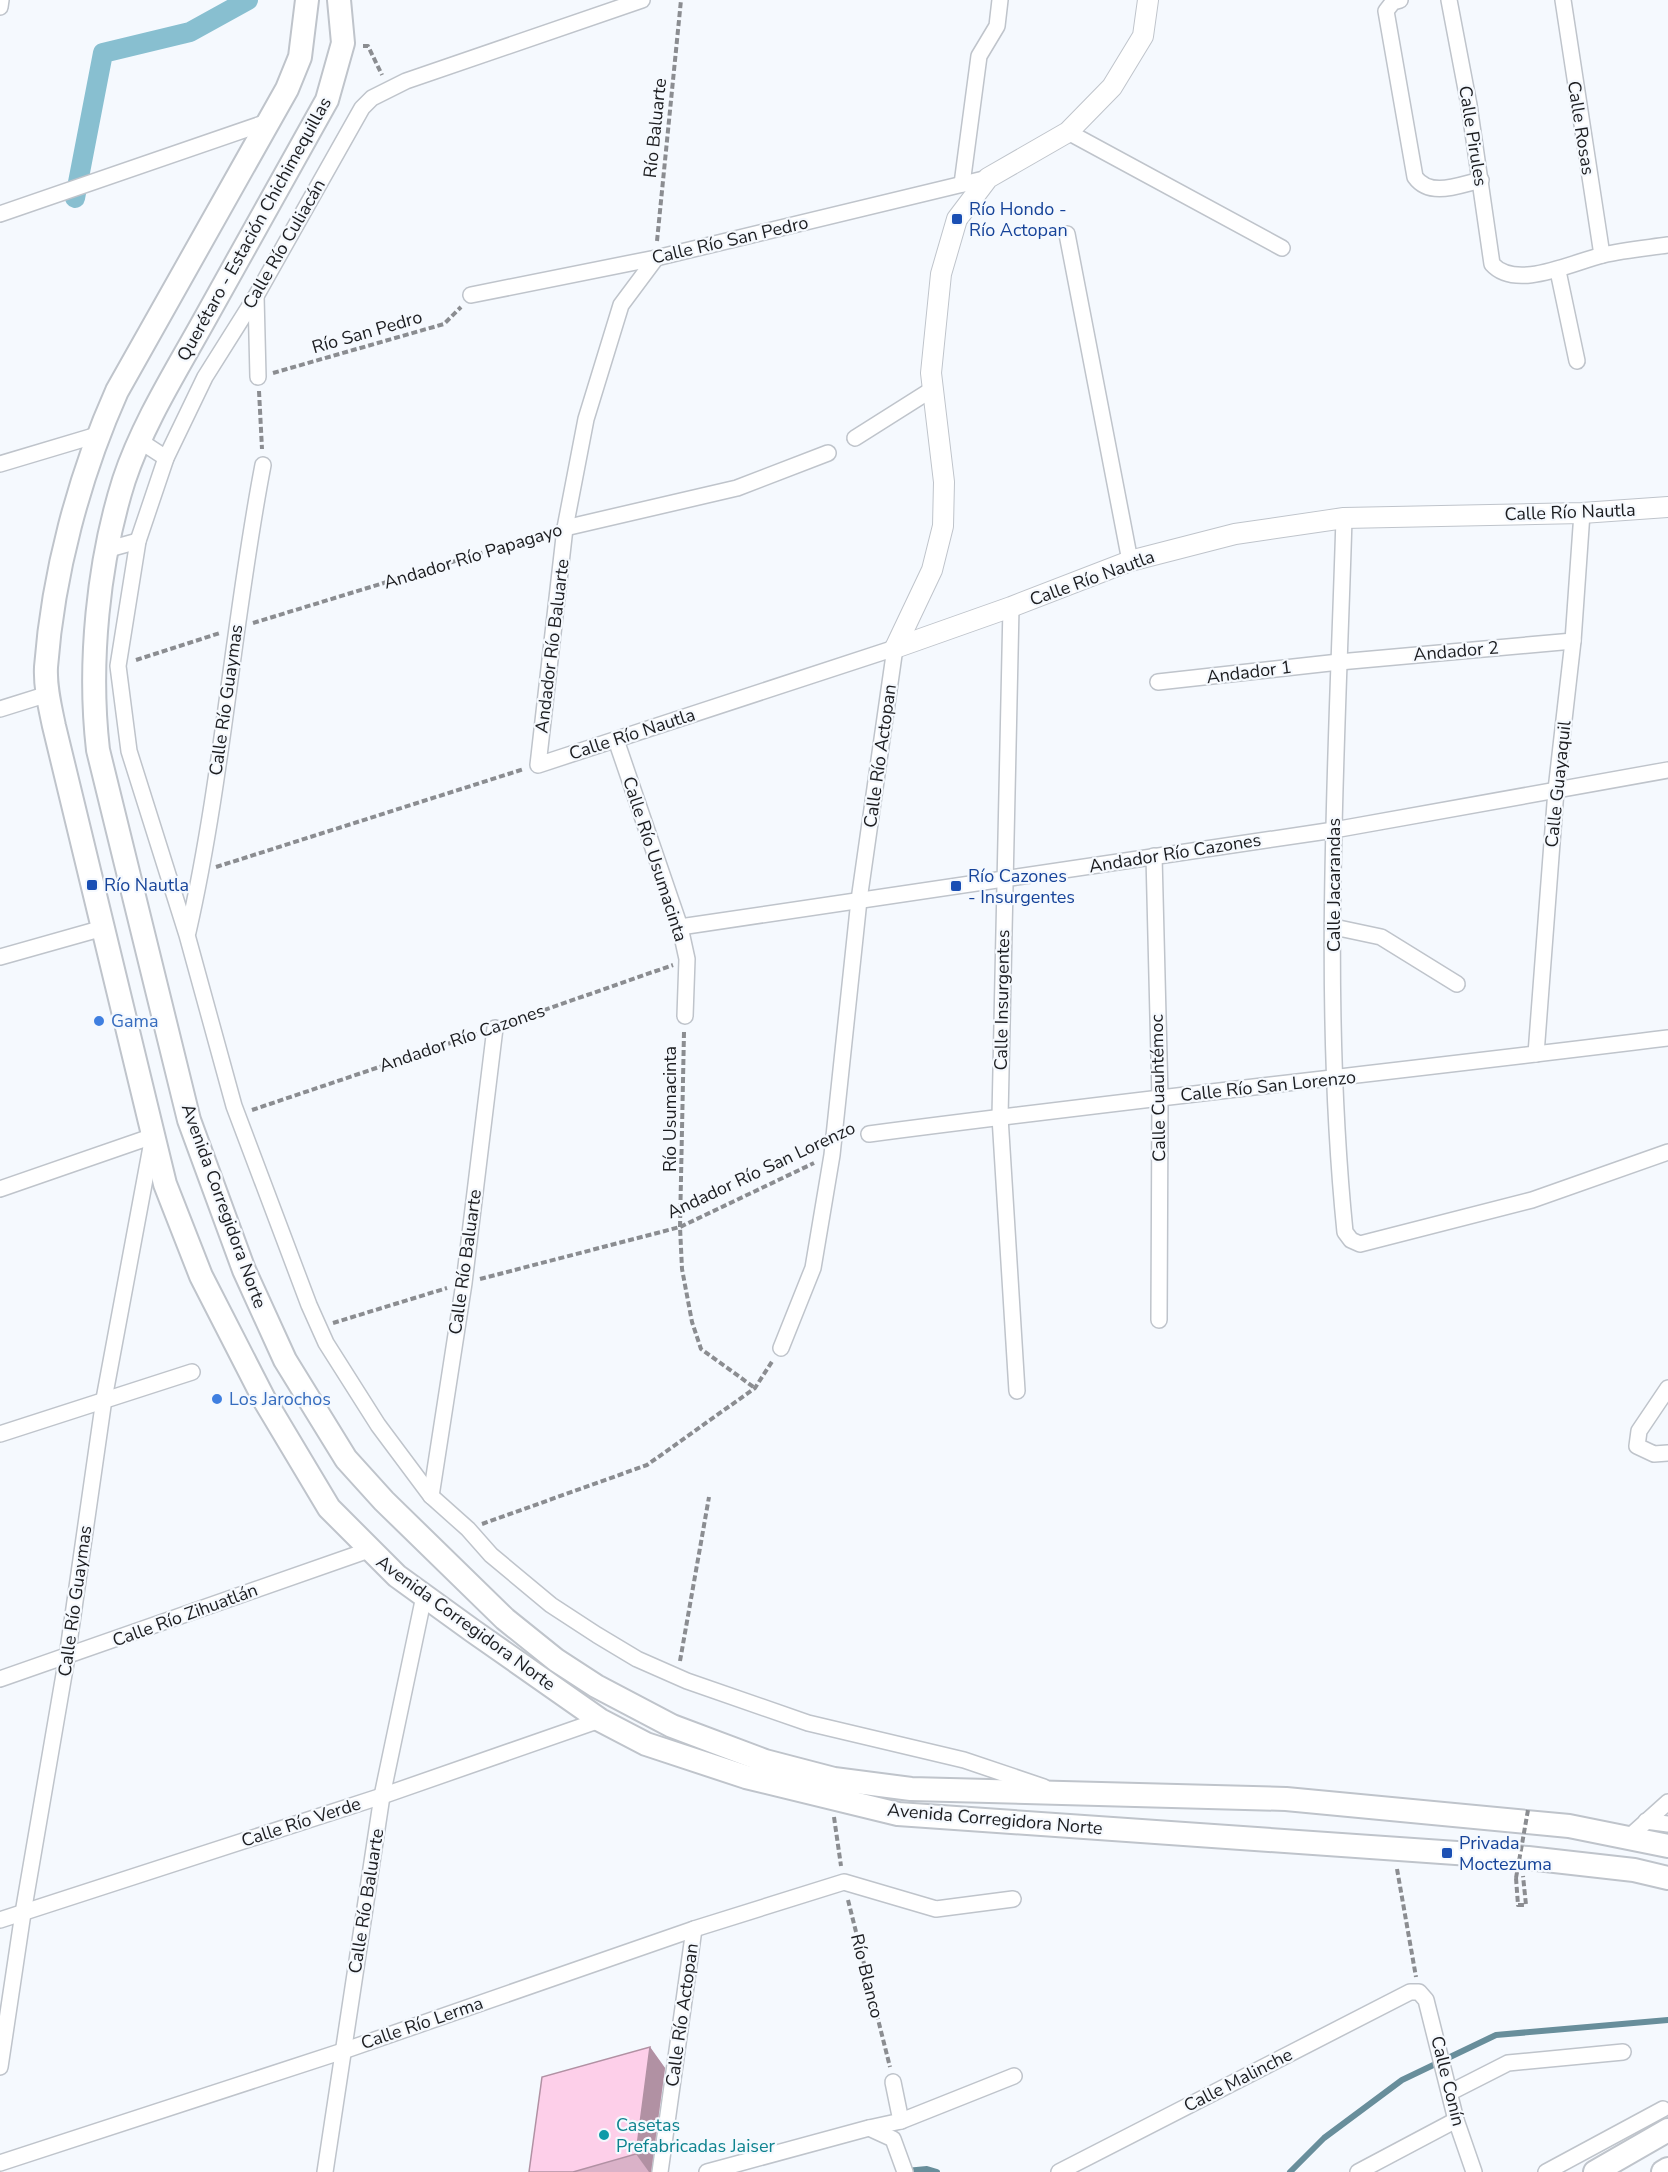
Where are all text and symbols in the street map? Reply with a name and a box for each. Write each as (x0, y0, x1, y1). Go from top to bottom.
street label: Río Baluarte (638, 77, 672, 179)
street label: Calle Rosas (1562, 79, 1600, 177)
street label: Calle Pirules (1453, 84, 1493, 188)
street label: Querétaro - Estación Chichimequillas (171, 93, 337, 365)
street label: Calle Río Culiacán (237, 175, 331, 313)
place label: Río Hondo - Río Actopan (969, 197, 1068, 242)
street label: Calle Río San Pedro (649, 210, 811, 270)
marker: Río Hondo - Río Actopan (950, 212, 964, 226)
street label: Río San Pedro (309, 305, 425, 359)
street label: Calle Río Nautla (1504, 498, 1636, 526)
street label: Andador Río Papagayo (381, 517, 565, 595)
street label: Calle Río Nautla (1026, 544, 1158, 612)
street label: Andador Río Baluarte (529, 558, 575, 734)
street label: Calle Río Guaymas (204, 623, 248, 777)
street label: Andador 2 (1412, 635, 1500, 667)
street label: Andador 1 (1205, 655, 1293, 689)
street label: Calle Río Actopan (858, 683, 902, 829)
street label: Calle Río Nautla (566, 702, 698, 766)
street label: Calle Guayaquil (1539, 719, 1577, 849)
street label: Calle Río Usumacinta (617, 773, 693, 945)
street label: Calle Jacarandas (1322, 818, 1346, 952)
street label: Andador Río Cazones (1087, 828, 1263, 878)
place label: Río Cazones - Insurgentes (968, 864, 1075, 909)
place label: Río Nautla (104, 873, 189, 897)
marker: Río Nautla (85, 878, 99, 892)
marker: Río Cazones - Insurgentes (949, 879, 963, 893)
street label: Calle Insurgentes (989, 929, 1015, 1071)
street label: Andador Río Cazones (376, 998, 548, 1078)
place label: Gama (111, 1009, 159, 1033)
marker: Gama (92, 1014, 106, 1028)
street label: Calle Cuauhtémoc (1145, 1014, 1171, 1162)
street label: Río Usumacinta (658, 1046, 682, 1172)
street label: Calle Río San Lorenzo (1179, 1065, 1357, 1107)
street label: Avenida Corregidora Norte (176, 1100, 272, 1312)
street label: Andador Río San Lorenzo (663, 1116, 859, 1224)
street label: Calle Río Baluarte (443, 1188, 487, 1336)
place label: Los Jarochos (229, 1387, 331, 1411)
marker: Los Jarochos (210, 1392, 224, 1406)
street label: Calle Río Guaymas (53, 1524, 97, 1678)
street label: Avenida Corregidora Norte (372, 1550, 560, 1696)
street label: Calle Río Zihuatlán (109, 1578, 261, 1652)
street label: Calle Río Verde (238, 1791, 364, 1853)
street label: Avenida Corregidora Norte (886, 1798, 1104, 1840)
street label: Calle Río Baluarte (343, 1827, 389, 1975)
place label: Privada Moctezuma (1459, 1831, 1552, 1876)
marker: Privada Moctezuma (1440, 1846, 1454, 1860)
street label: Río Blanco (845, 1931, 889, 2021)
street label: Calle Río Actopan (660, 1942, 704, 2088)
street label: Calle Río Lerma (358, 1991, 486, 2055)
street label: Calle Conín (1425, 2033, 1471, 2129)
street label: Calle Malinche (1180, 2042, 1296, 2118)
place label: Casetas Prefabricadas Jaiser (616, 2113, 776, 2158)
marker: Casetas Prefabricadas Jaiser (597, 2128, 611, 2142)

